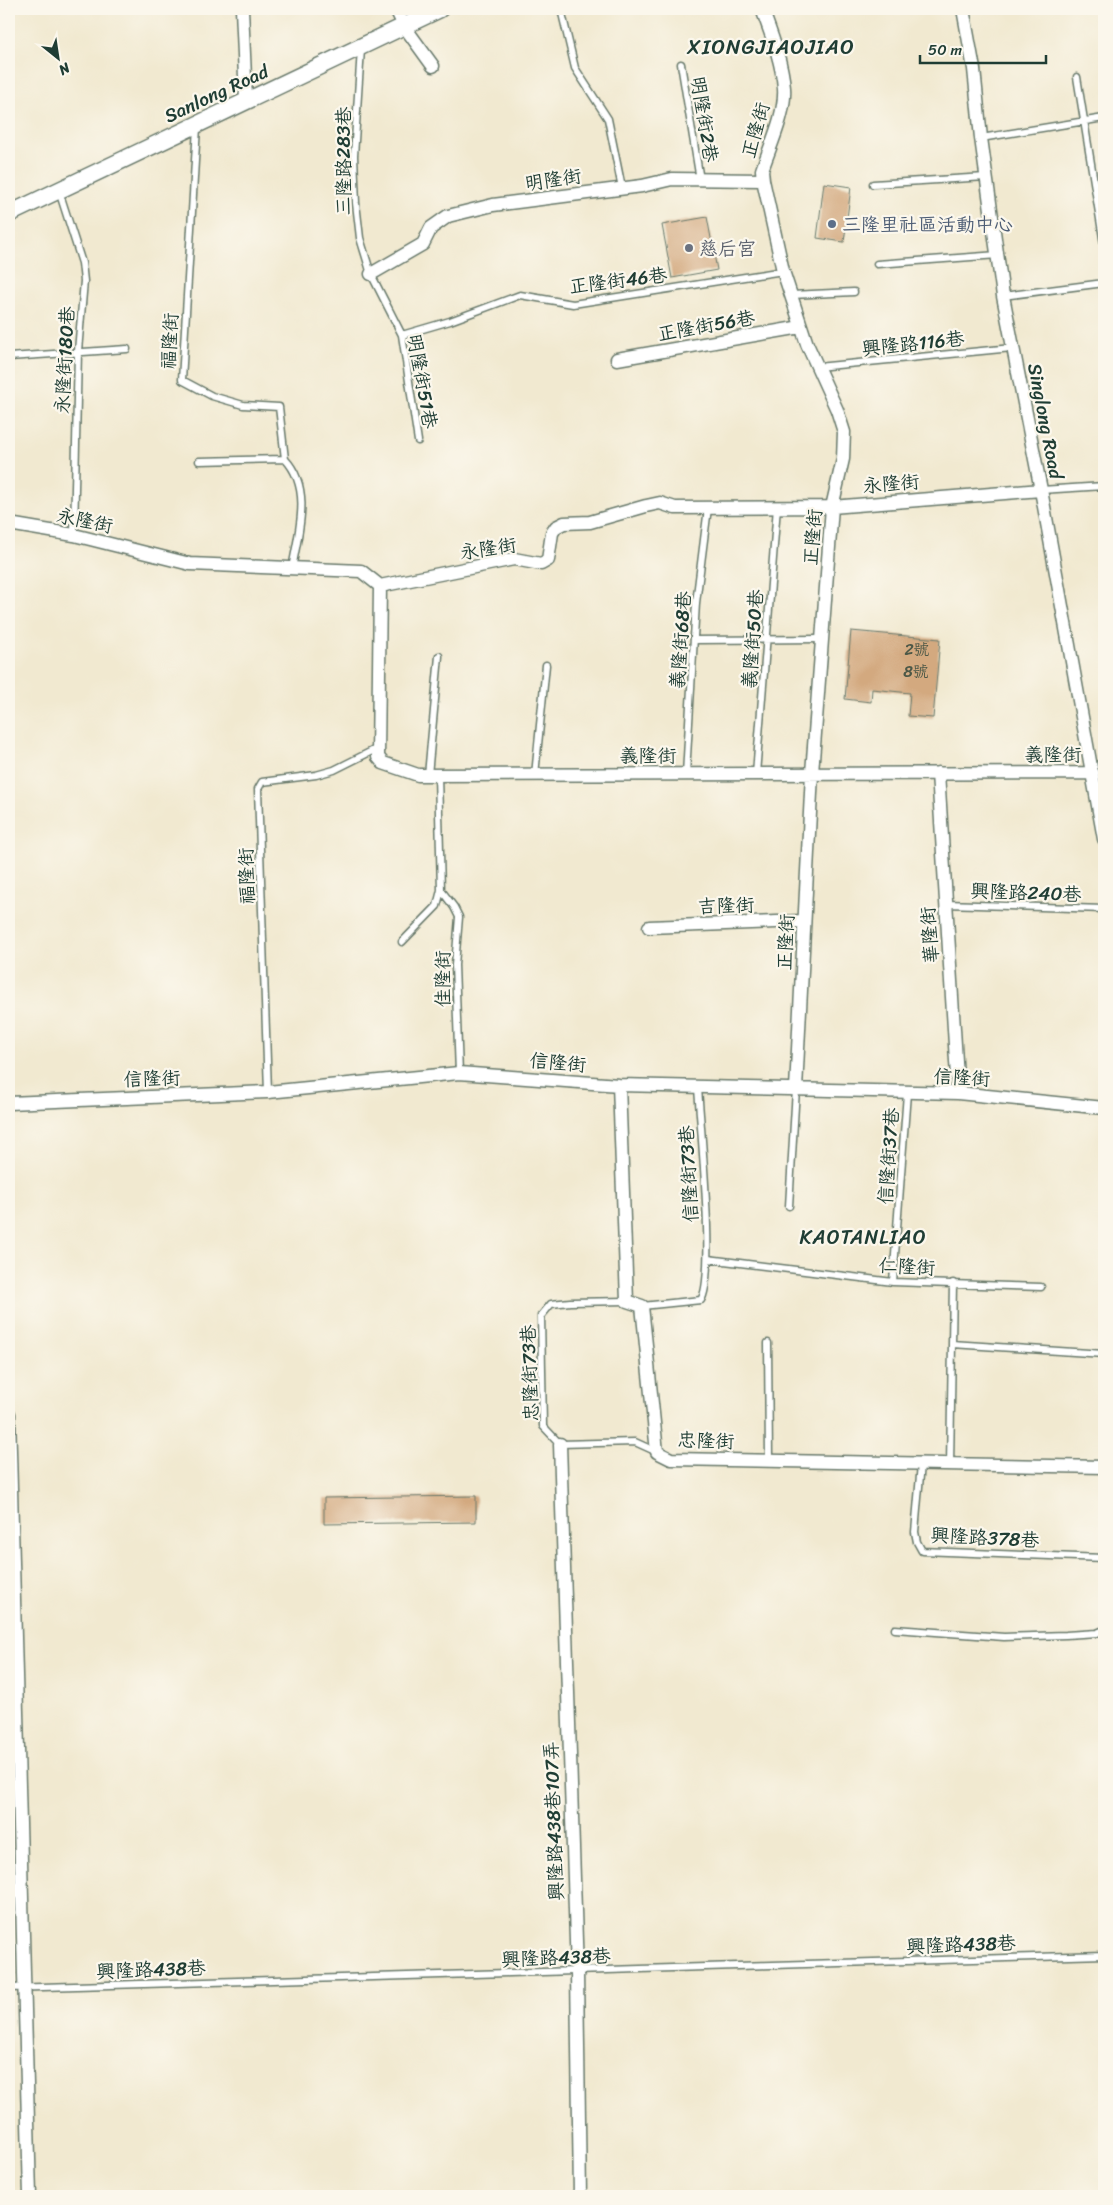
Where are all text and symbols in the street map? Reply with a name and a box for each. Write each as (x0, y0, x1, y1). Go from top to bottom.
district label: XIONGJIAOJIAO (686, 28, 855, 66)
north arrow (32, 32, 82, 82)
scale bar (920, 32, 1047, 64)
text: 50 m (928, 37, 963, 63)
street label: Sanlong Road (158, 54, 275, 132)
text: N (54, 55, 76, 82)
street label: 明隆街2巷 (681, 74, 728, 165)
street label: 正隆街 (732, 98, 779, 162)
street label: 三隆路283巷 (327, 107, 360, 215)
street label: 明隆街 (523, 159, 584, 200)
place label: 三隆里社區活動中心 (842, 208, 1013, 241)
marker: 三隆里社區活動中心 (826, 218, 838, 230)
place label: 慈后宮 (699, 232, 756, 265)
marker: 慈后宮 (683, 242, 695, 254)
street label: 正隆街46巷 (567, 258, 669, 303)
street label: 正隆街56巷 (655, 301, 757, 350)
street label: 永隆街180巷 (45, 305, 84, 415)
street label: 福隆街 (152, 312, 187, 370)
street label: 興隆路116巷 (860, 322, 966, 365)
street label: 明隆街51巷 (398, 331, 447, 431)
street label: Singlong Road (1018, 360, 1073, 484)
street label: 永隆街 (861, 465, 921, 502)
street label: 永隆街 (54, 498, 116, 543)
street label: 正隆街 (794, 507, 831, 567)
street label: 永隆街 (458, 528, 519, 569)
street label: 義隆街50巷 (733, 588, 772, 690)
street label: 義隆街68巷 (661, 590, 700, 690)
house number: 2號 (904, 635, 930, 664)
house number: 8號 (903, 657, 929, 686)
street label: 義隆街 (1024, 738, 1082, 771)
street label: 義隆街 (619, 739, 677, 772)
street label: 福隆街 (229, 847, 264, 905)
street label: 興隆路240巷 (970, 874, 1082, 911)
street label: 吉隆街 (697, 888, 755, 923)
street label: 華隆街 (911, 905, 948, 965)
street label: 正隆街 (768, 913, 803, 971)
street label: 佳隆街 (426, 950, 459, 1008)
street label: 信隆街 (528, 1044, 588, 1081)
street label: 信隆街 (933, 1060, 991, 1095)
street label: 信隆街 (123, 1061, 181, 1096)
street label: 信隆街37巷 (869, 1106, 908, 1206)
street label: 信隆街73巷 (669, 1125, 708, 1223)
district label: KAOTANLIAO (799, 1220, 927, 1255)
street label: 仁隆街 (878, 1249, 936, 1284)
street label: 忠隆街73巷 (511, 1324, 548, 1422)
street label: 忠隆街 (677, 1423, 735, 1458)
street label: 興隆路378巷 (930, 1518, 1040, 1557)
street label: 興隆路438巷107弄 (534, 1741, 573, 1901)
street label: 興隆路438巷 (906, 1926, 1016, 1963)
street label: 興隆路438巷 (501, 1939, 611, 1976)
street label: 興隆路438巷 (96, 1951, 206, 1988)

